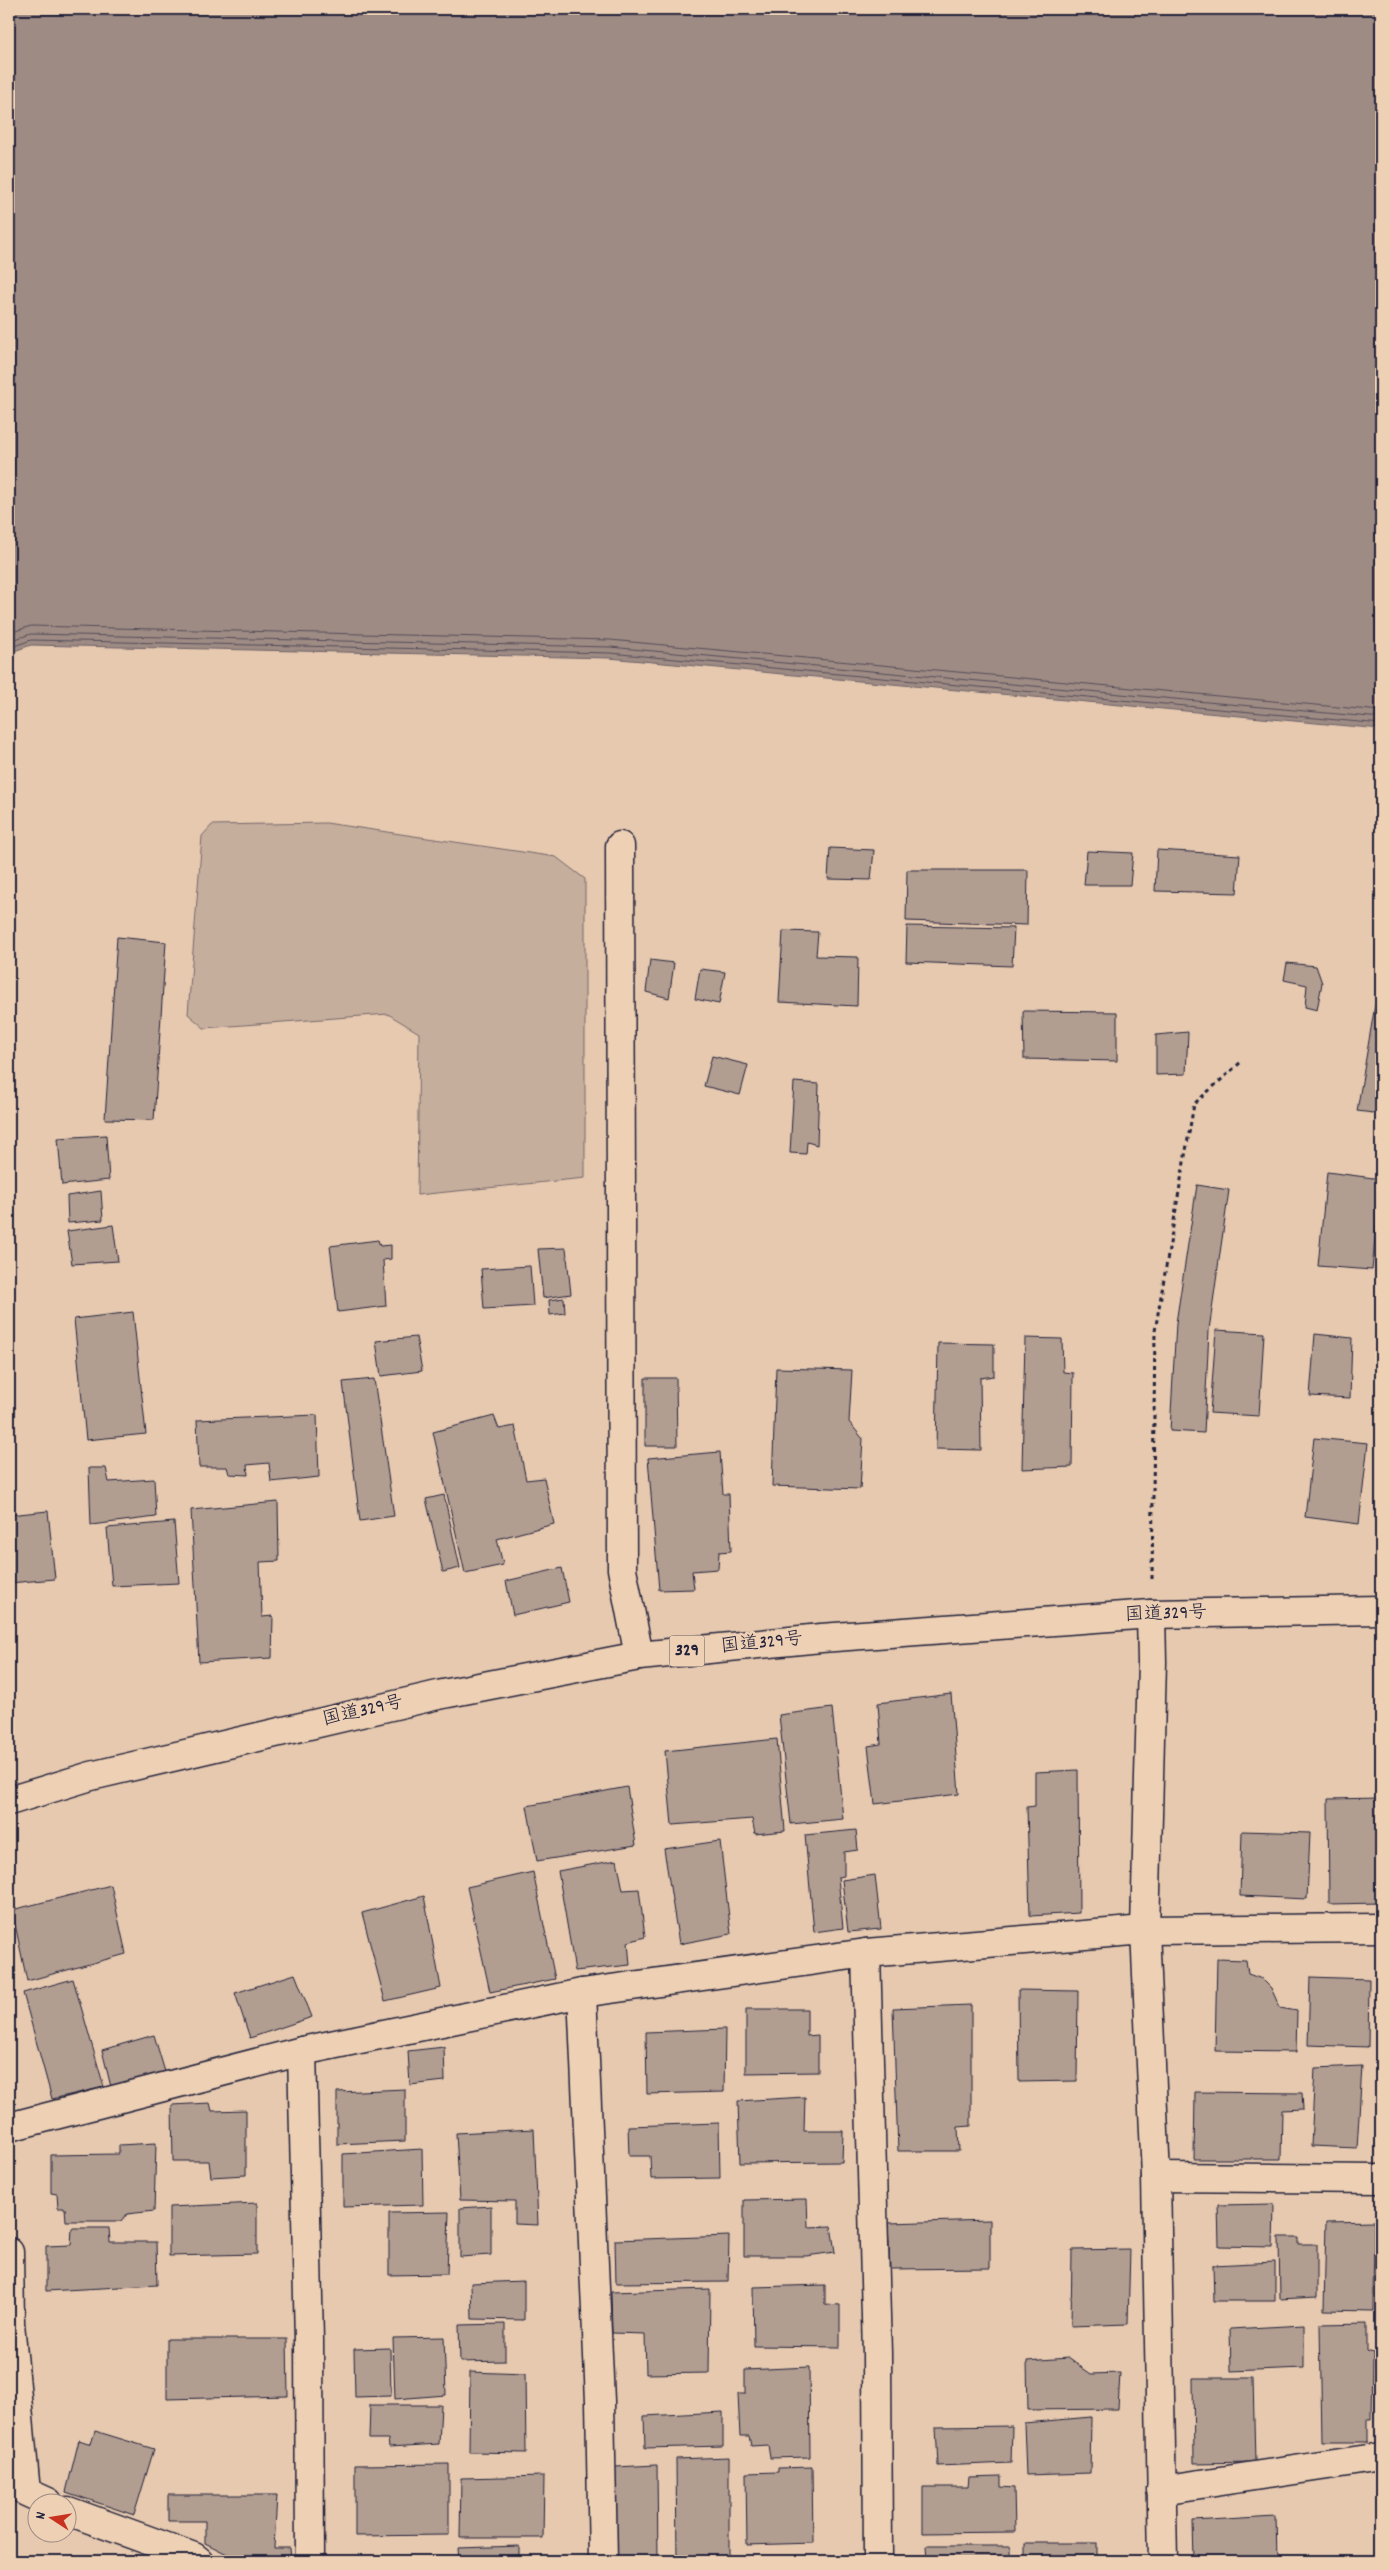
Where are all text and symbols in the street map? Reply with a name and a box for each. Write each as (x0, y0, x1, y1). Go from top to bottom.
street label: 国道329号 (1124, 1600, 1208, 1630)
street label: 国道329号 (720, 1626, 804, 1662)
road number: 329 (670, 1635, 704, 1666)
street label: 国道329号 (320, 1690, 406, 1734)
north arrow (28, 2492, 78, 2542)
text: N (31, 2510, 52, 2521)

